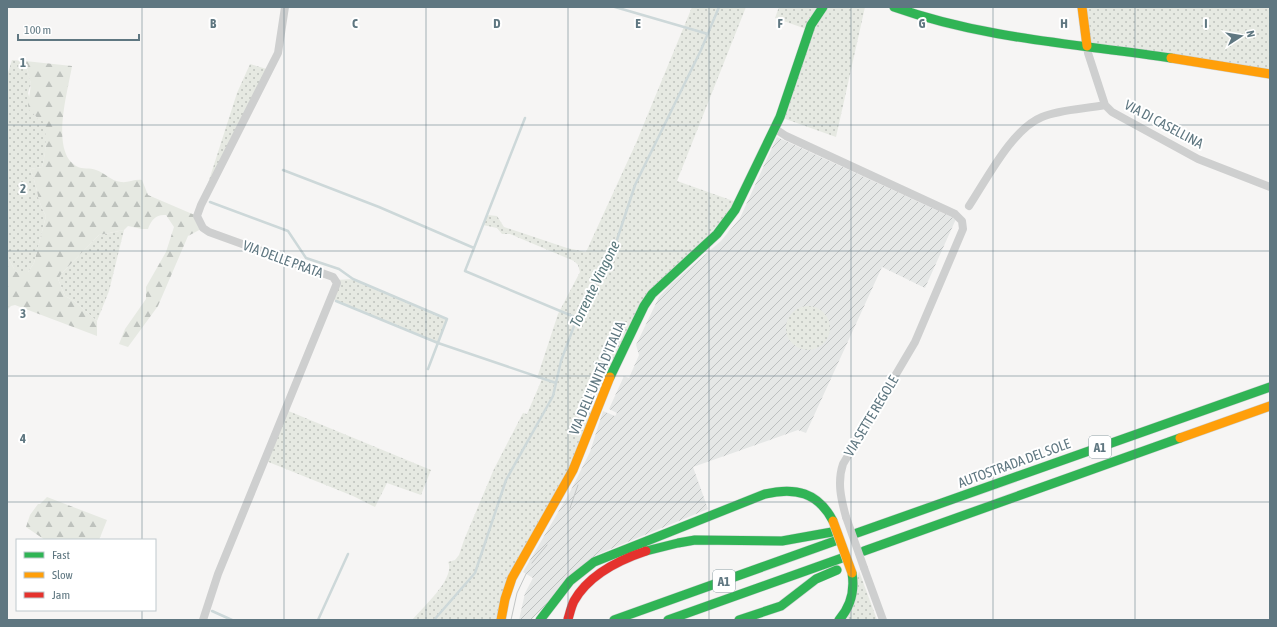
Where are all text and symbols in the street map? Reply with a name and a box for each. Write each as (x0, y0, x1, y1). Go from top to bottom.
scale bar (18, 16, 139, 42)
text: B (210, 16, 217, 31)
text: C (352, 16, 358, 31)
text: D (493, 16, 501, 31)
text: E (635, 16, 641, 31)
text: F (777, 16, 783, 31)
text: G (919, 16, 926, 31)
text: H (1060, 16, 1068, 31)
text: I (1204, 16, 1208, 31)
north arrow (1221, 16, 1261, 56)
text: 100 m (24, 23, 51, 37)
text: N (1244, 29, 1257, 38)
text: 1 (20, 55, 26, 70)
street label: VIA DI CASELLINA (1122, 96, 1206, 152)
text: 2 (20, 181, 26, 196)
street label: VIA DELLE PRATA (241, 237, 325, 281)
water label: Torrente Vingone (566, 238, 623, 330)
text: 3 (20, 306, 26, 321)
street label: VIA DELL'UNITÀ D'ITALIA (566, 319, 628, 437)
street label: VIA SETTE REGOLE (841, 373, 901, 459)
text: 4 (19, 431, 26, 446)
street label: AUTOSTRADA DEL SOLE (956, 435, 1072, 491)
road number: A1 (1089, 436, 1111, 458)
legend (16, 539, 156, 611)
text: Fast (52, 548, 70, 562)
text: Slow (52, 568, 73, 582)
road number: A1 (713, 570, 735, 592)
text: Jam (52, 588, 70, 602)

